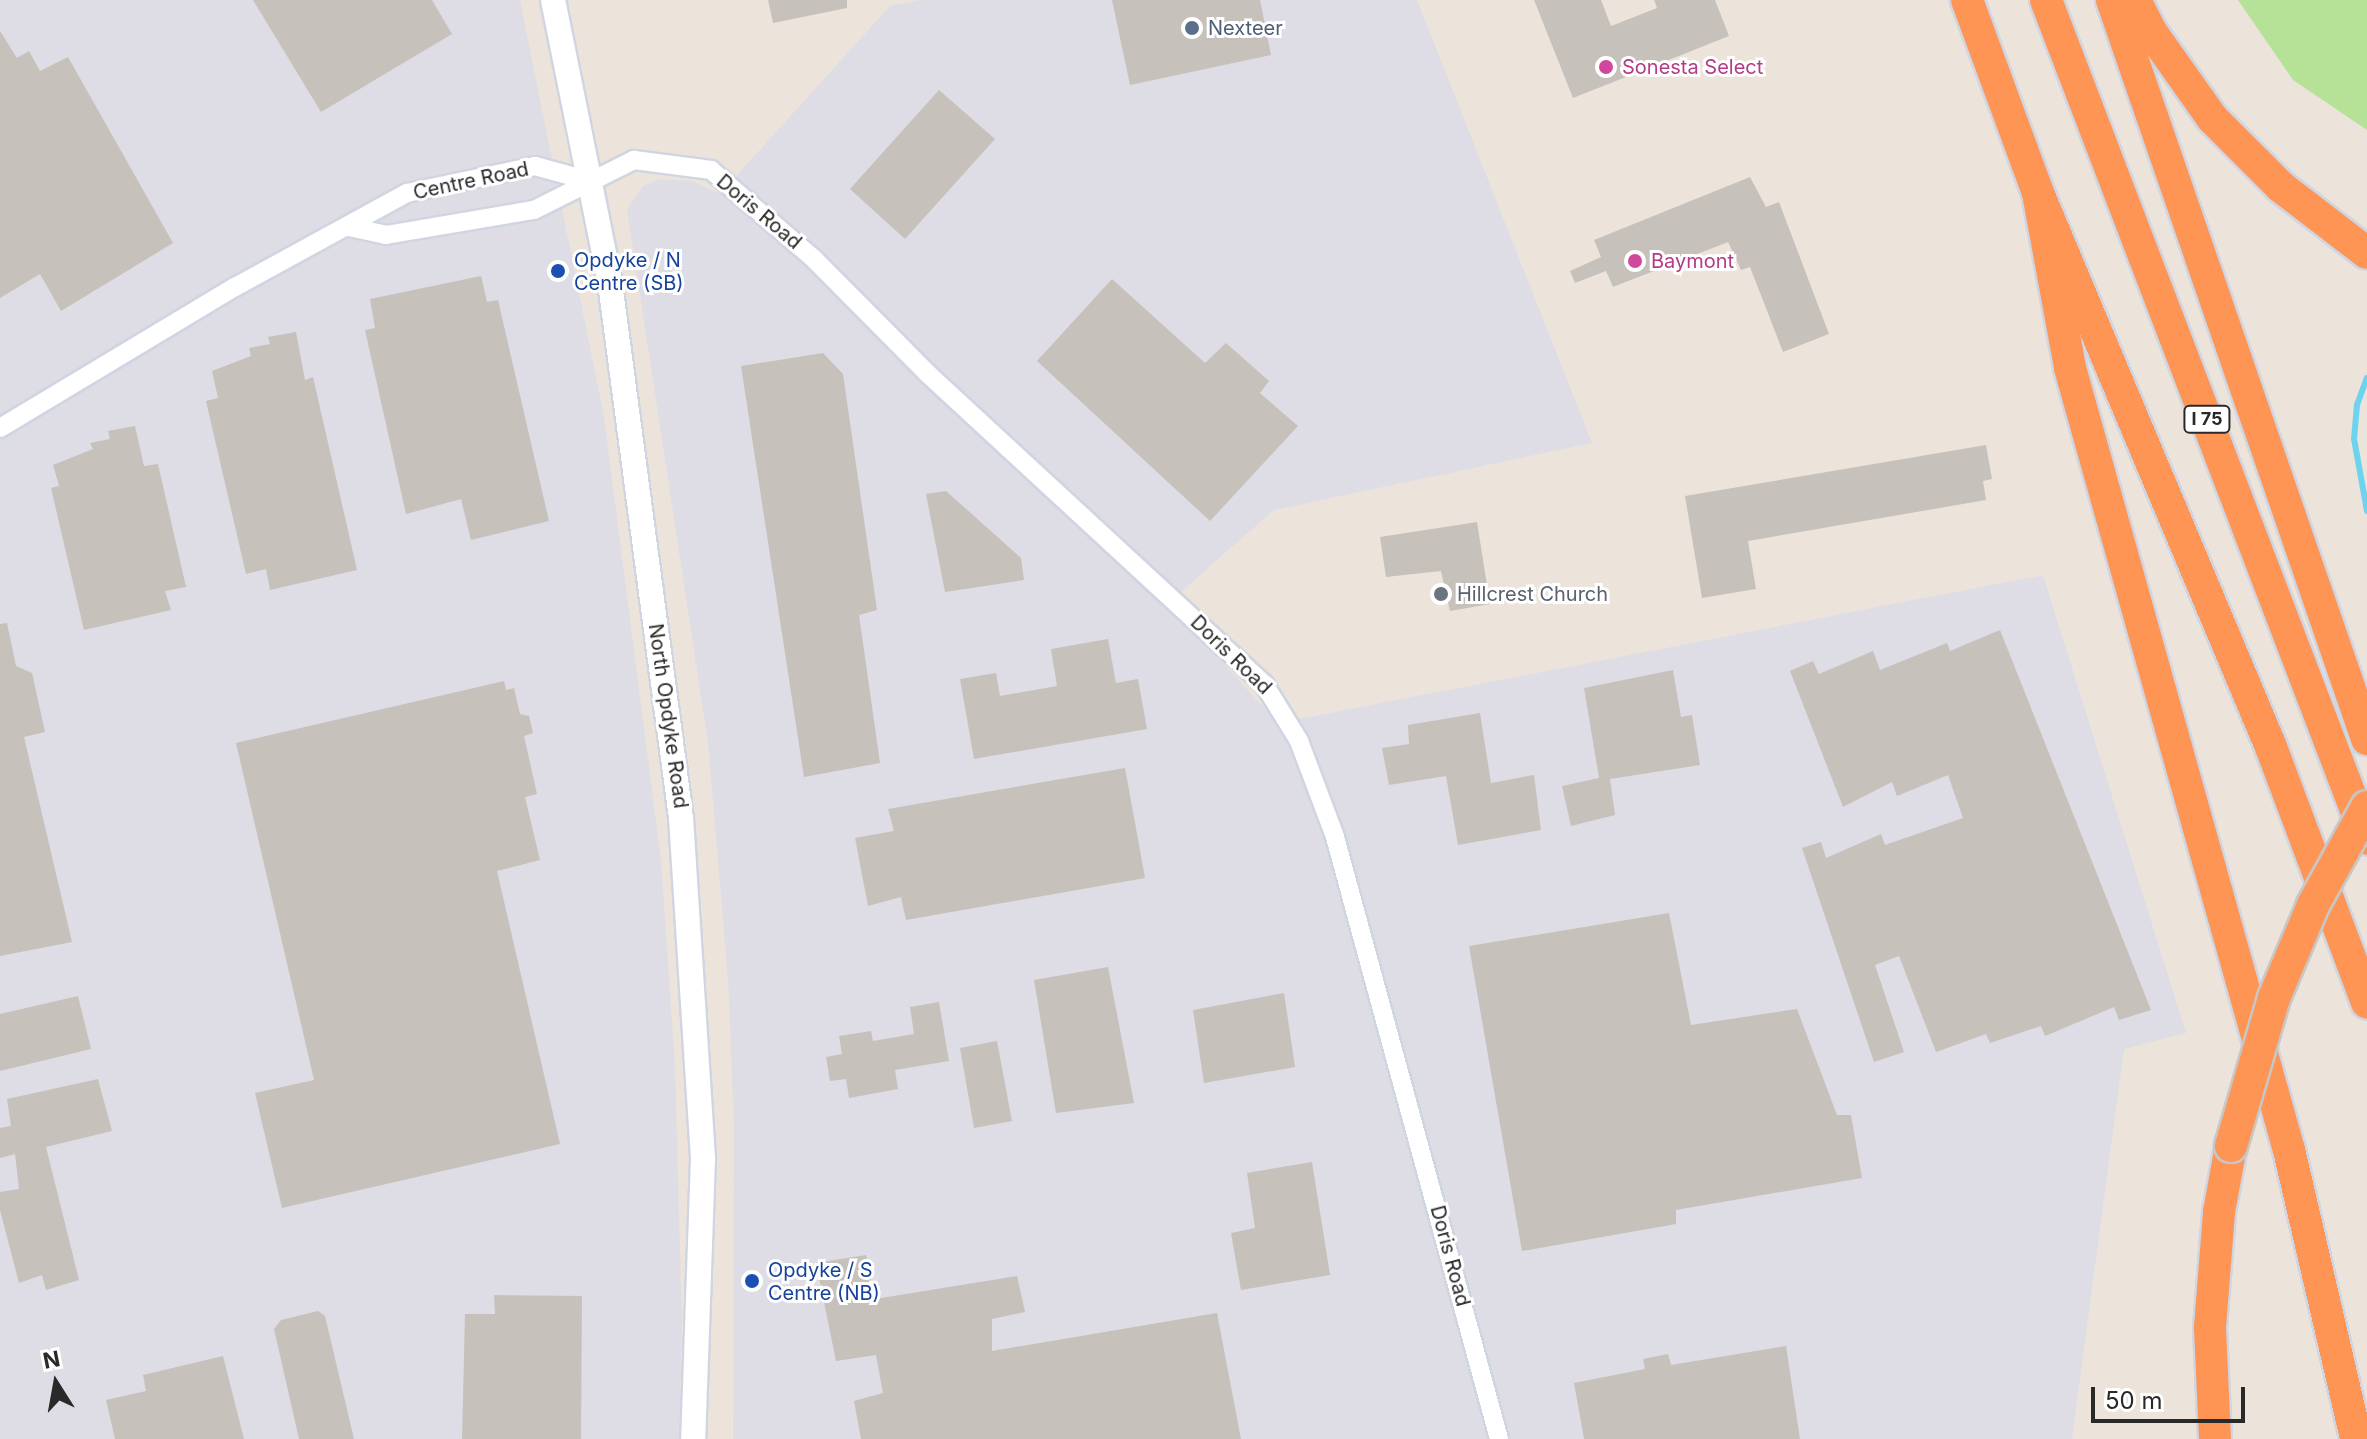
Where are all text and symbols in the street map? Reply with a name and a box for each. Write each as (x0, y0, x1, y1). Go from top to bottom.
place label: Nexteer (1208, 16, 1283, 40)
marker: Nexteer (1183, 19, 1201, 37)
place label: Sonesta Select (1622, 55, 1763, 79)
marker: Sonesta Select (1597, 58, 1615, 76)
street label: Centre Road (411, 157, 531, 205)
street label: Doris Road (712, 170, 806, 254)
place label: Opdyke / N Centre (SB) (574, 248, 684, 295)
place label: Baymont (1651, 249, 1734, 273)
marker: Baymont (1626, 252, 1644, 270)
marker: Opdyke / N Centre (SB) (549, 262, 567, 280)
road number: I 75 (2183, 405, 2231, 433)
place label: Hillcrest Church (1457, 582, 1608, 606)
marker: Hillcrest Church (1432, 585, 1450, 603)
street label: Doris Road (1185, 610, 1277, 700)
street label: North Opdyke Road (643, 622, 693, 810)
street label: Doris Road (1425, 1203, 1475, 1309)
place label: Opdyke / S Centre (NB) (768, 1258, 880, 1305)
marker: Opdyke / S Centre (NB) (743, 1272, 761, 1290)
north arrow (16, 1343, 96, 1423)
text: N (41, 1345, 62, 1374)
scale bar (2095, 1371, 2249, 1421)
text: 50 m (2105, 1386, 2163, 1415)

